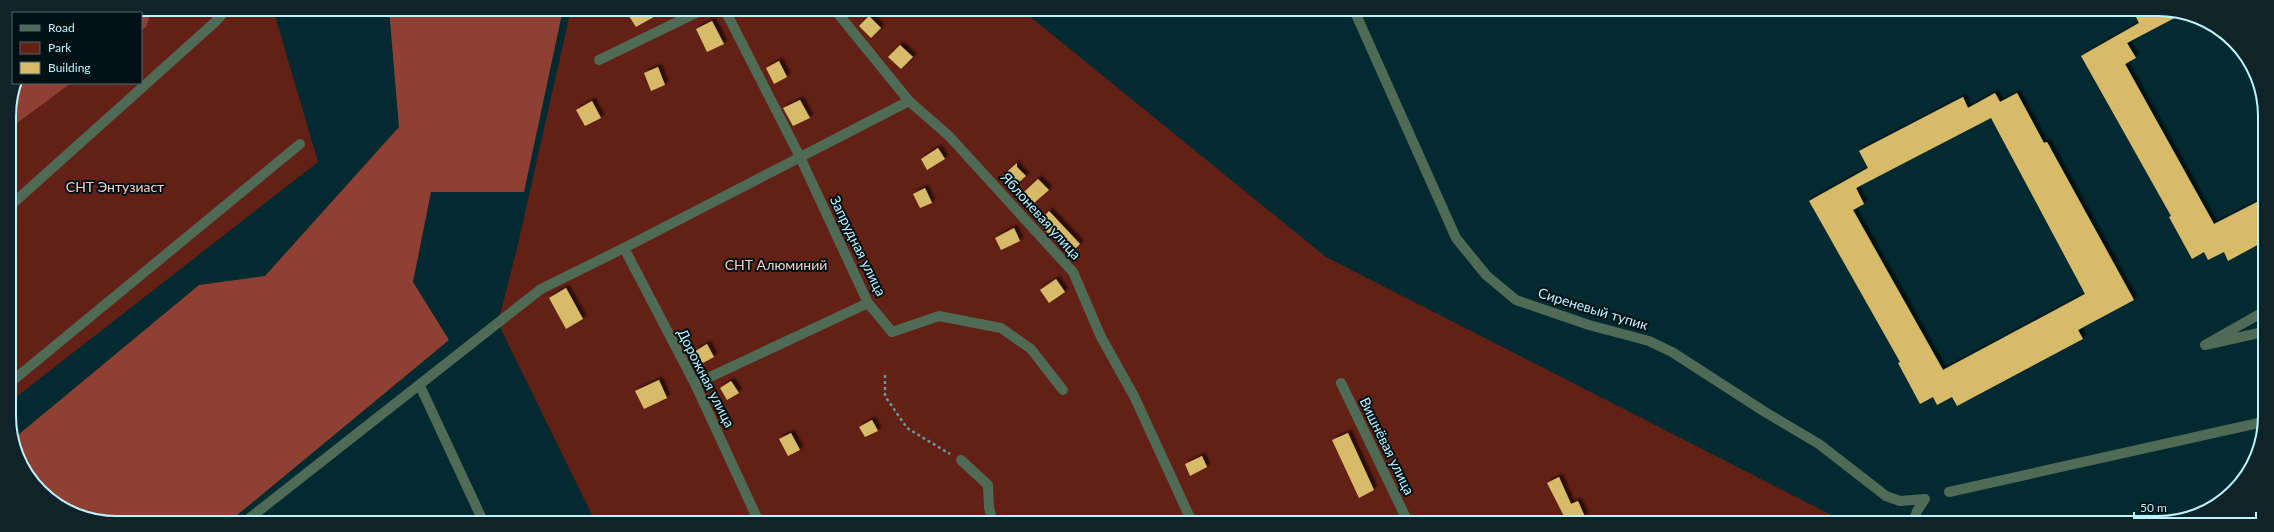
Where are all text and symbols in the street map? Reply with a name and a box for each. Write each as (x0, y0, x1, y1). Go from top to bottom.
legend (12, 12, 142, 84)
text: Road (48, 20, 75, 35)
text: Park (48, 40, 72, 55)
text: Building (48, 60, 91, 75)
street label: Яблоневая улица (997, 168, 1085, 263)
park label: СНТ Энтузиаст (66, 178, 164, 195)
street label: Запрудная улица (827, 193, 890, 299)
park label: СНТ Алюминий (725, 256, 827, 273)
street label: Сиреневый тупик (1536, 284, 1651, 334)
street label: Дорожная улица (674, 326, 739, 430)
street label: Вишнёвая улица (1356, 394, 1418, 497)
scale bar (2134, 494, 2256, 520)
text: 50 m (2140, 500, 2167, 515)

